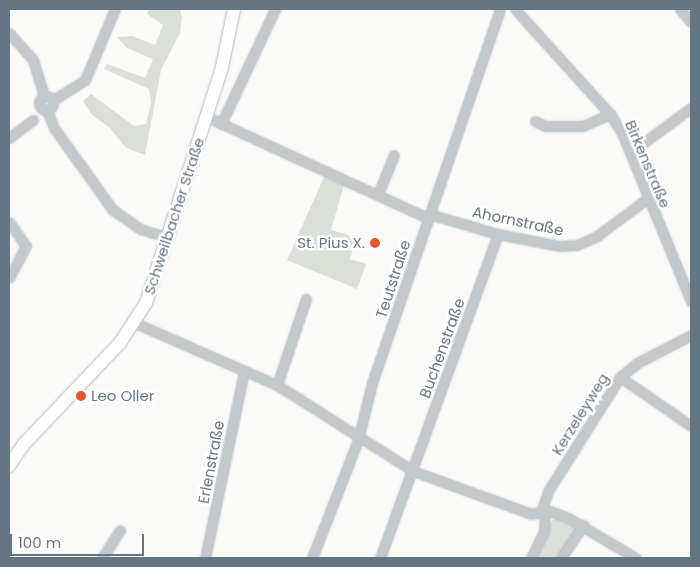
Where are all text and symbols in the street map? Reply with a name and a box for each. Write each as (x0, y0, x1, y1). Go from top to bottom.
street label: Birkenstraße (621, 117, 675, 211)
street label: Schweilbacher Straße (140, 135, 208, 297)
street label: Ahornstraße (471, 203, 565, 239)
place label: St. Pius X. (297, 234, 365, 252)
marker: St. Pius X. (369, 237, 381, 249)
street label: Teutstraße (372, 238, 414, 320)
street label: Buchenstraße (416, 296, 468, 400)
street label: Kerzeleyweg (548, 370, 612, 458)
place label: Leo Oller (91, 387, 154, 405)
marker: Leo Oller (75, 390, 87, 402)
street label: Erlenstraße (194, 419, 228, 505)
scale bar (12, 524, 146, 556)
text: 100 m (18, 532, 61, 553)

